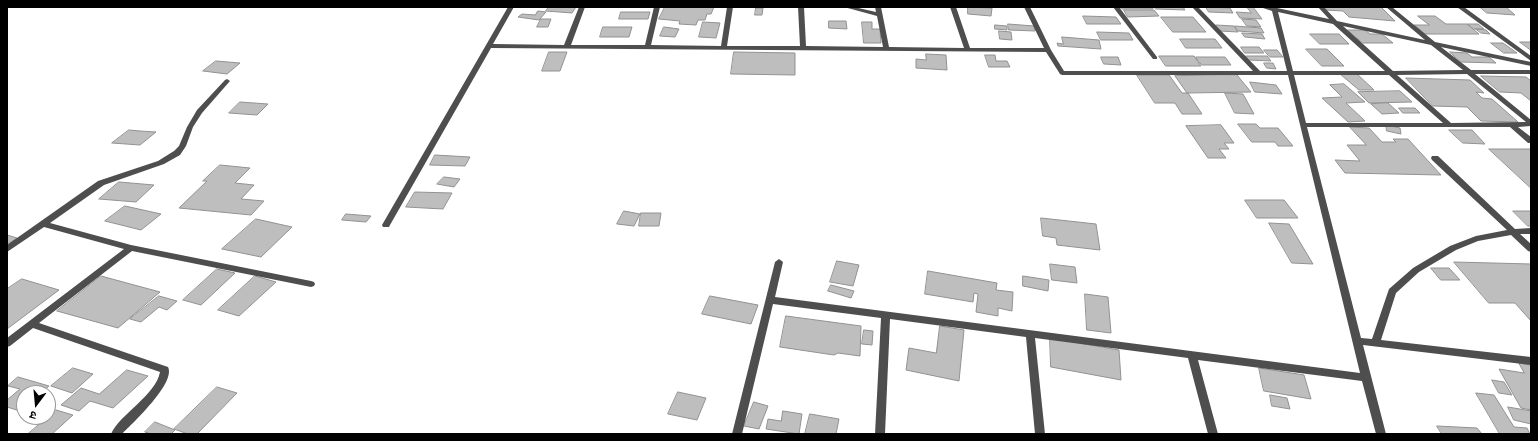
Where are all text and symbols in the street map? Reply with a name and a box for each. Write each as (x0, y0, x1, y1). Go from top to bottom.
north arrow (16, 385, 56, 425)
text: उ (28, 409, 38, 422)

